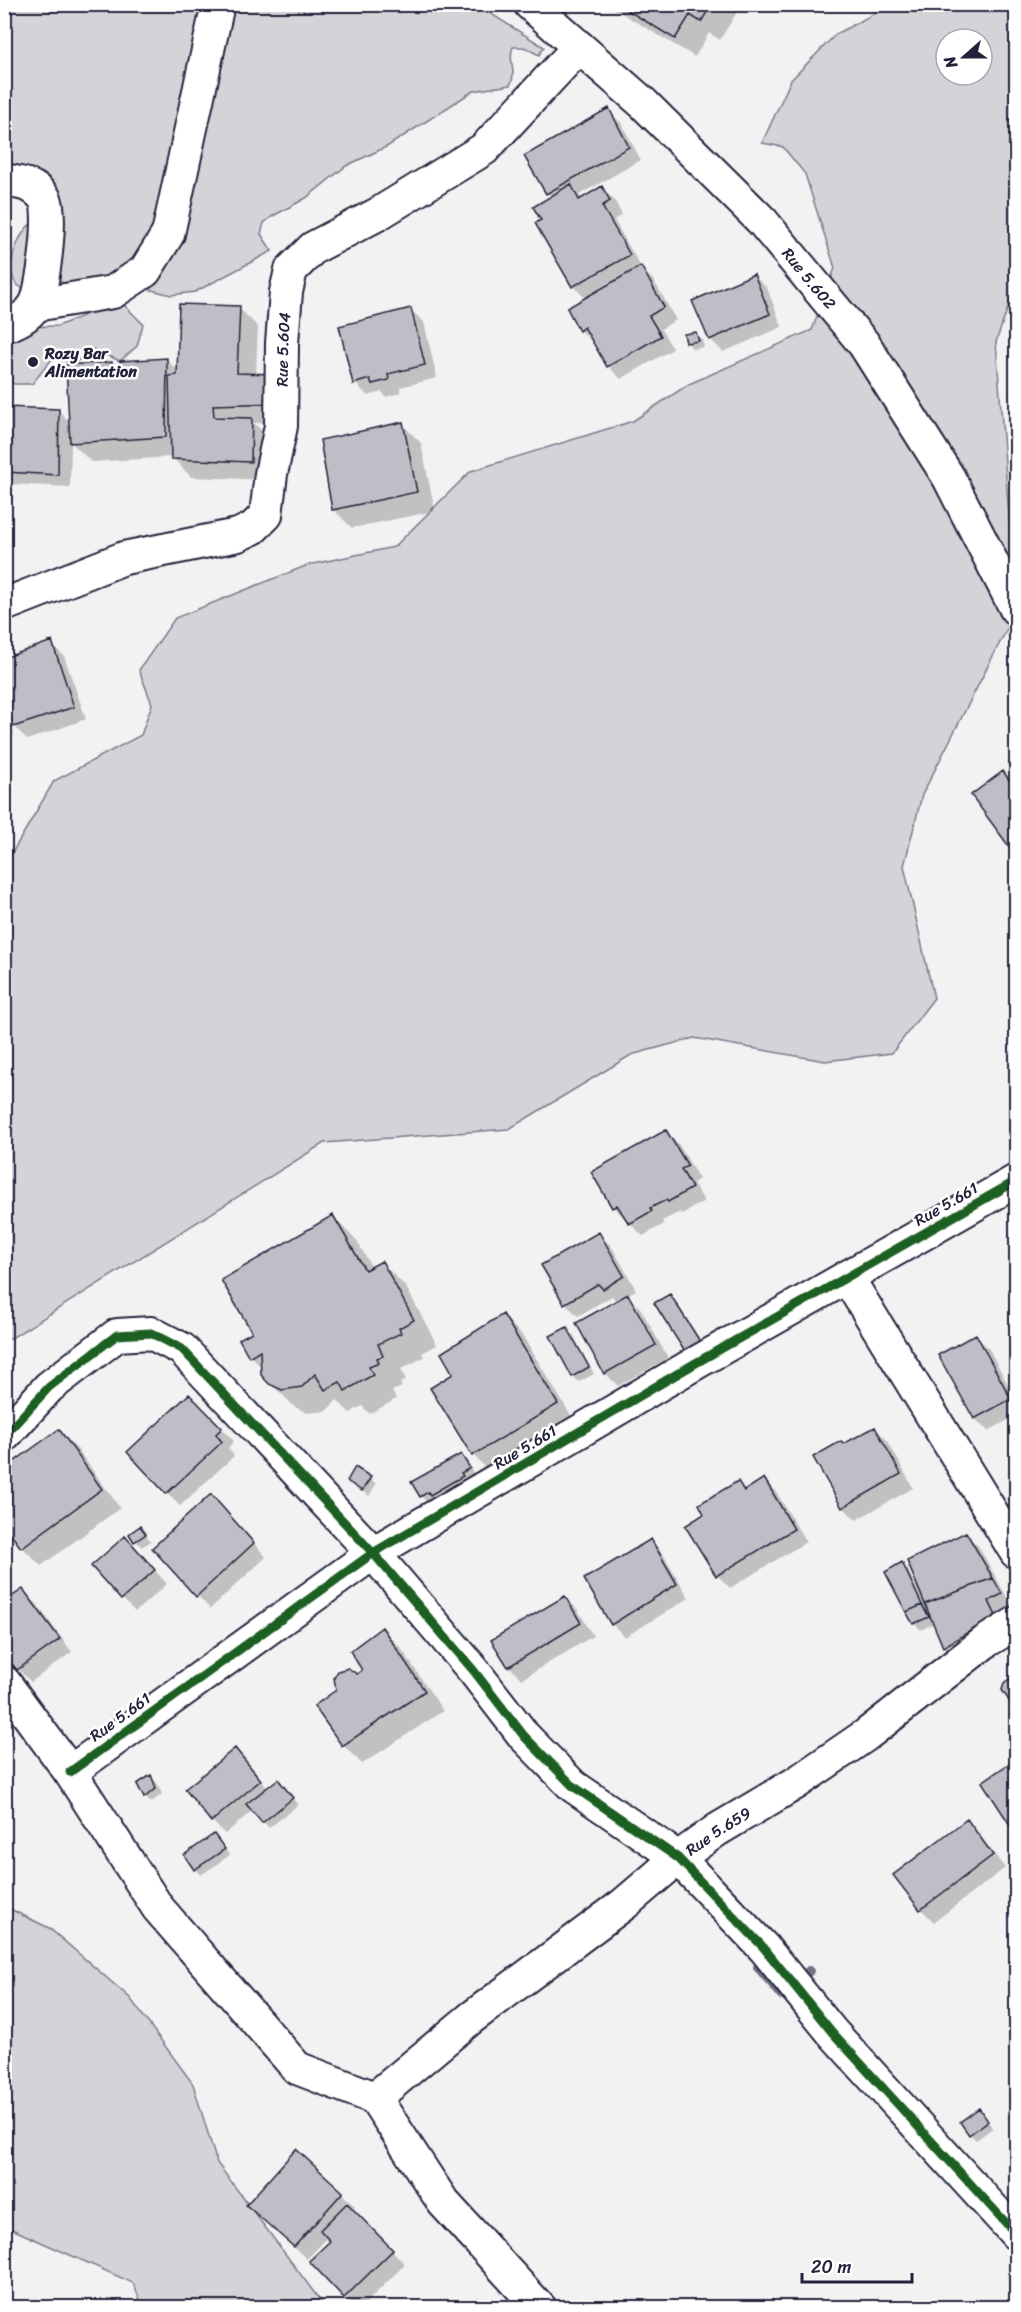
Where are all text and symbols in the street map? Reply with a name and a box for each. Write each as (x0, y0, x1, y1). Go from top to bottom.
north arrow (934, 27, 994, 87)
text: N (935, 51, 966, 74)
street label: Rue 5.602 (775, 240, 844, 316)
street label: Rue 5.604 (267, 311, 299, 387)
place label: Rozy Bar Alimentation (44, 339, 137, 386)
marker: Rozy Bar Alimentation (26, 355, 40, 369)
street label: Rue 5.661 (908, 1174, 984, 1234)
street label: Rue 5.661 (487, 1416, 563, 1478)
street label: Rue 5.661 (83, 1685, 157, 1749)
street label: Rue 5.659 (679, 1798, 757, 1863)
scale bar (802, 2246, 912, 2284)
text: 20 m (811, 2251, 851, 2283)

